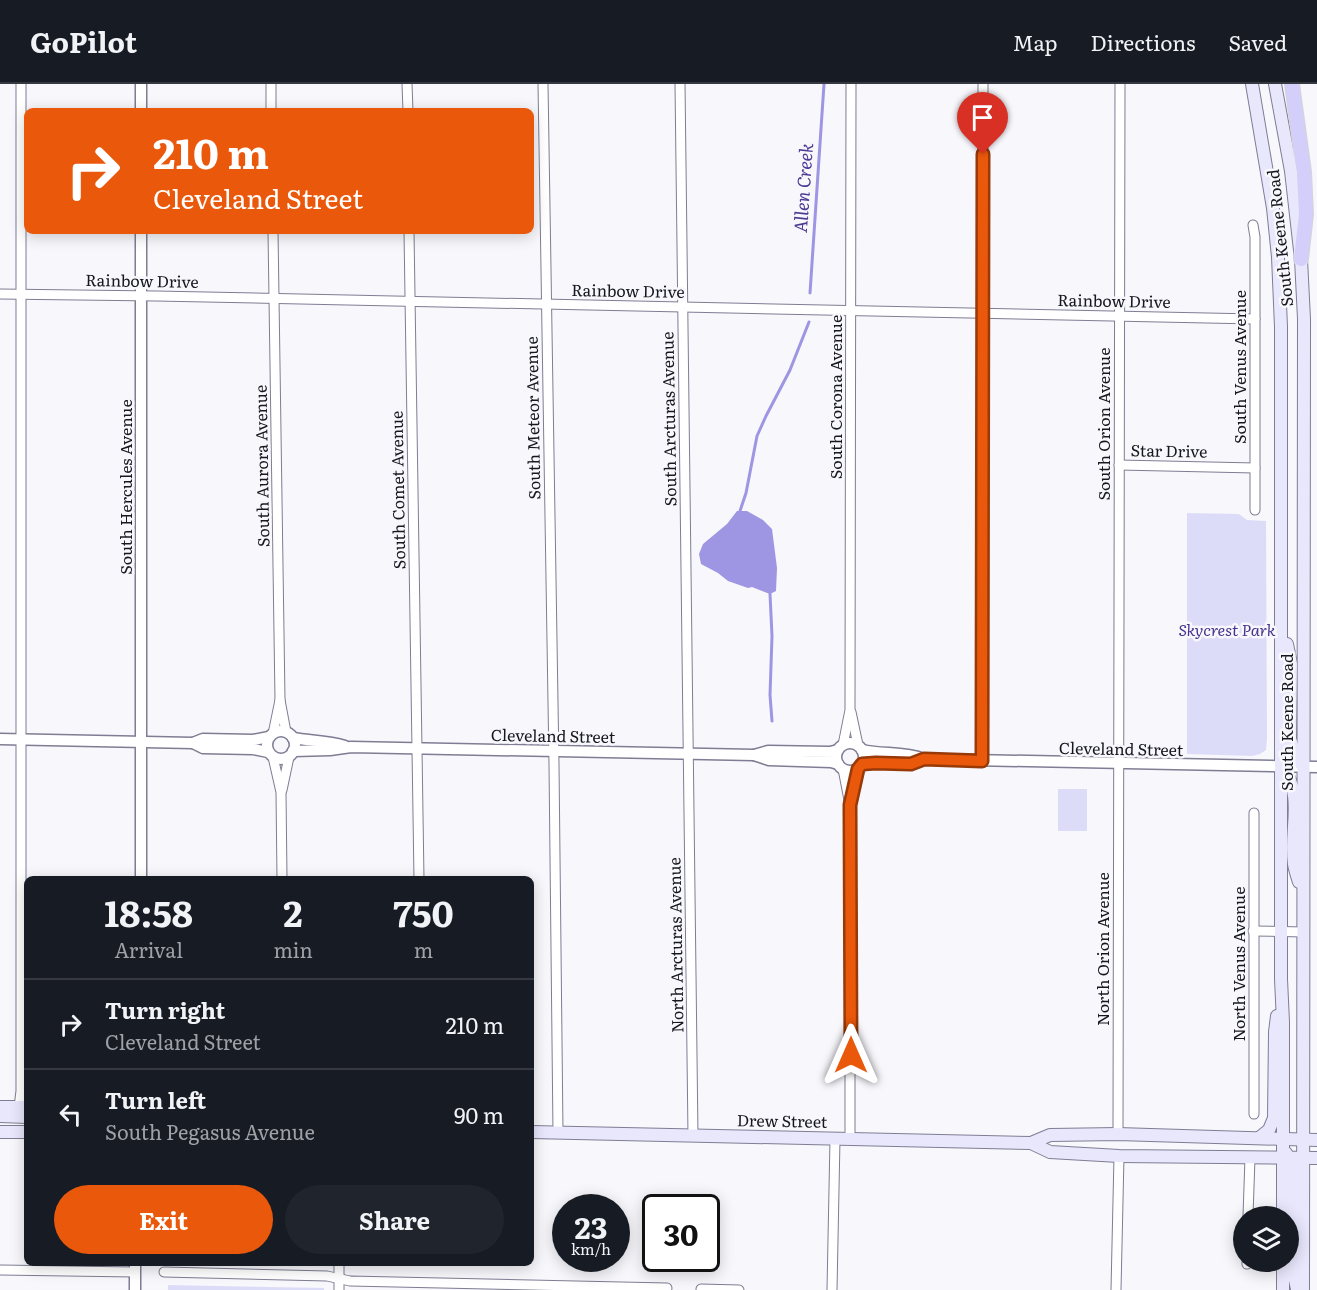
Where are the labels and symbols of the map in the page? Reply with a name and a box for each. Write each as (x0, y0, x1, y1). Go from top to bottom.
pin (957, 92, 1008, 154)
water label: Allen Creek (786, 142, 819, 234)
street label: South Keene Road (1260, 168, 1298, 308)
street label: Rainbow Drive (85, 267, 199, 293)
street label: Rainbow Drive (571, 277, 685, 303)
street label: Rainbow Drive (1057, 287, 1171, 313)
street label: South Venus Avenue (1227, 290, 1251, 444)
street label: South Corona Avenue (823, 315, 847, 479)
street label: South Arcturas Avenue (654, 331, 682, 507)
street label: South Meteor Avenue (519, 336, 545, 500)
street label: South Orion Avenue (1091, 347, 1115, 501)
street label: South Aurora Avenue (248, 385, 274, 547)
street label: South Hercules Avenue (113, 399, 137, 575)
street label: South Comet Avenue (384, 411, 410, 569)
street label: Star Drive (1130, 437, 1208, 463)
park label: Skycrest Park (1179, 617, 1276, 641)
street label: South Keene Road (1274, 653, 1298, 791)
street label: Cleveland Street (491, 722, 616, 748)
street label: Cleveland Street (1059, 735, 1184, 761)
street label: North Arcturas Avenue (661, 857, 689, 1033)
street label: North Orion Avenue (1090, 872, 1114, 1026)
street label: North Venus Avenue (1226, 887, 1250, 1041)
position arrow (819, 1023, 883, 1087)
street label: Drew Street (737, 1107, 828, 1133)
speed limit sign: 30 (642, 1194, 720, 1272)

